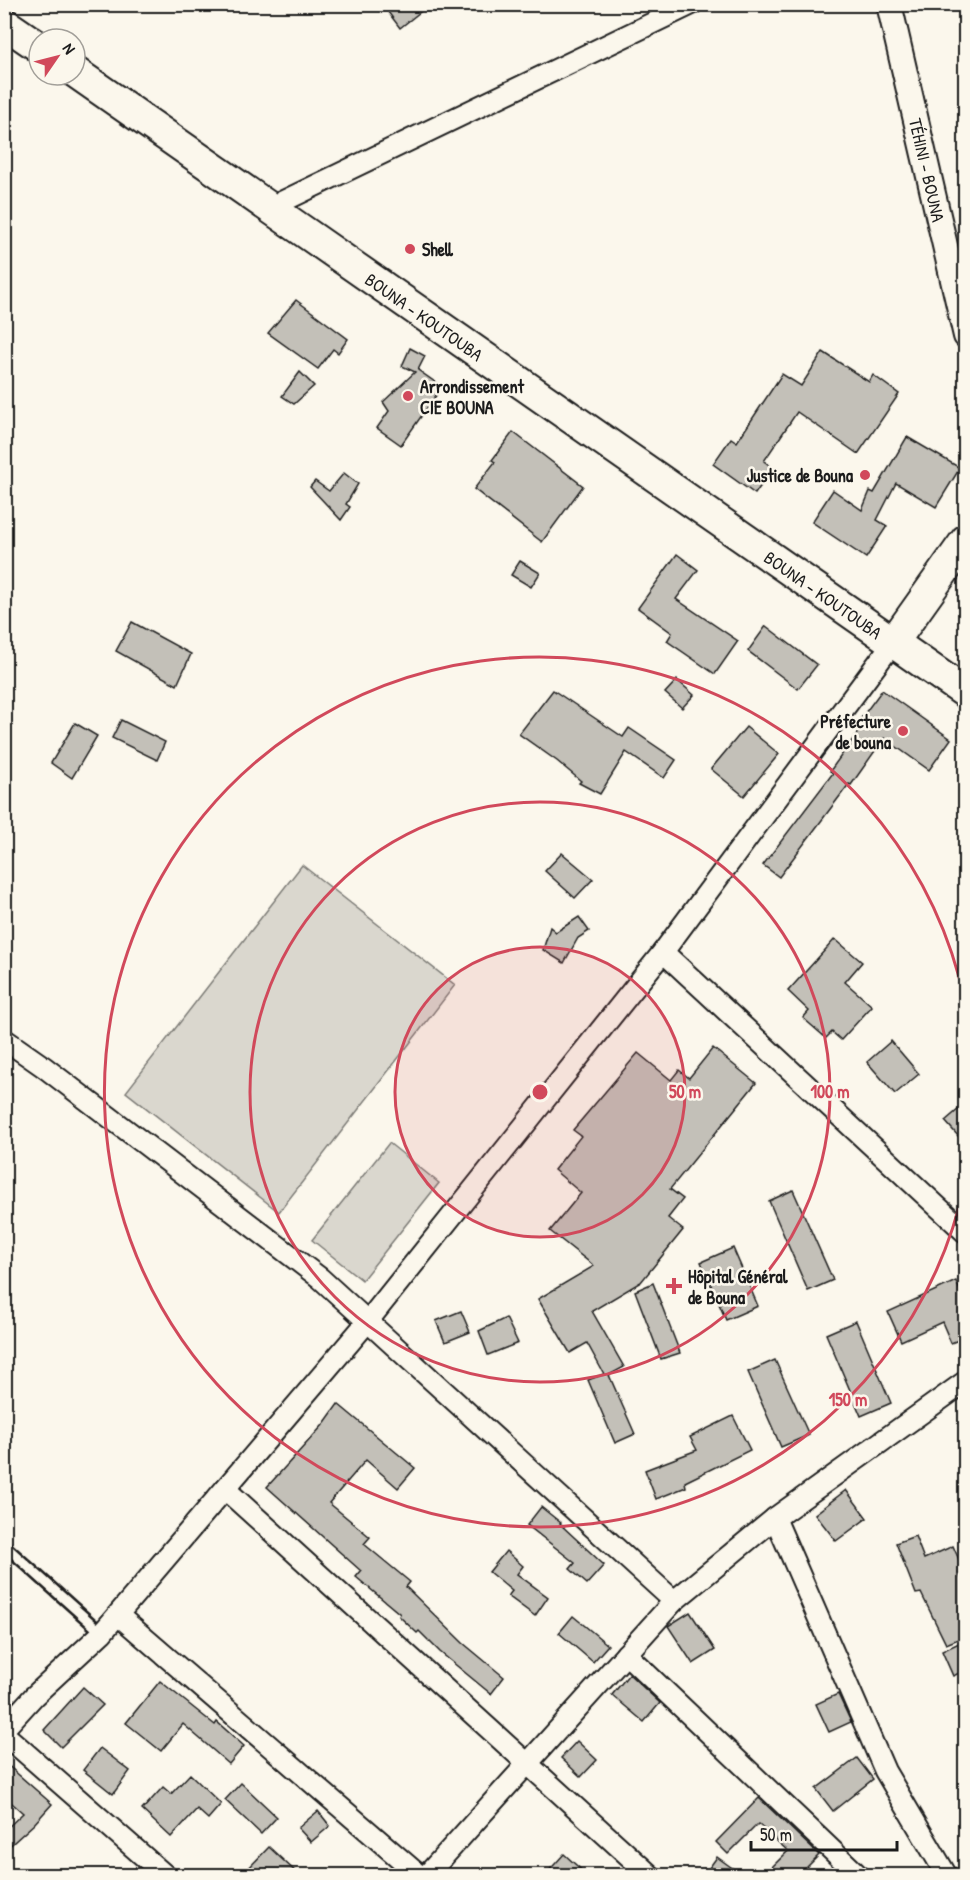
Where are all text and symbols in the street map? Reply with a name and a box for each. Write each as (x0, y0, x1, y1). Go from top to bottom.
north arrow (27, 27, 87, 87)
text: N (58, 39, 81, 59)
street label: TÉHINI - BOUNA (903, 116, 951, 225)
place label: Shell (422, 237, 454, 262)
marker: Shell (403, 242, 417, 256)
street label: BOUNA - KOUTOUBA (360, 267, 488, 367)
place label: Arrondissement CIE BOUNA (420, 374, 525, 420)
marker: Arrondissement CIE BOUNA (401, 389, 415, 403)
place label: Justice de Bouna (747, 463, 854, 488)
marker: Justice de Bouna (858, 468, 872, 482)
street label: BOUNA - KOUTOUBA (759, 545, 887, 645)
place label: Préfecture de bouna (820, 709, 892, 755)
marker: Préfecture de bouna (896, 724, 910, 738)
text: 50 m (669, 1079, 701, 1104)
text: 100 m (810, 1079, 850, 1104)
centre of rings (530, 1082, 550, 1102)
place label: Hôpital Général de Bouna (688, 1264, 789, 1310)
marker: Hôpital Général de Bouna (665, 1277, 683, 1295)
text: 150 m (829, 1387, 867, 1412)
scale bar (751, 1814, 896, 1852)
text: 50 m (760, 1822, 792, 1847)

